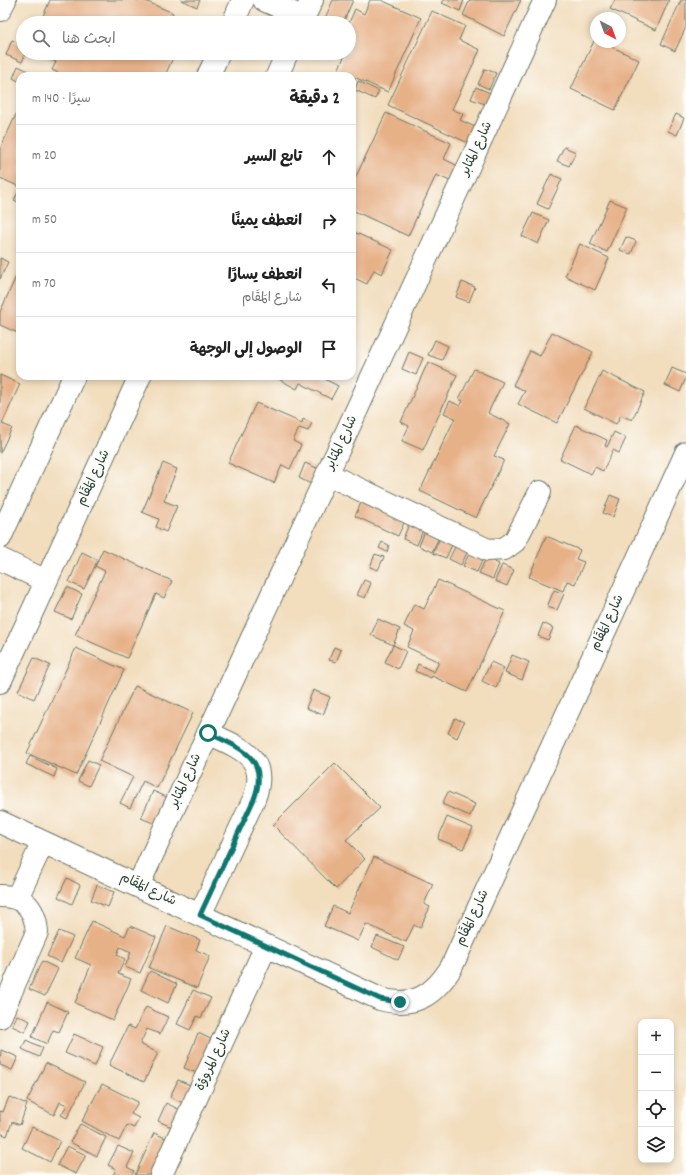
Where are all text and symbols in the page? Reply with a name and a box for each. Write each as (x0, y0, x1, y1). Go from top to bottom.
north arrow (590, 12, 626, 48)
search box (16, 16, 356, 60)
icon: search (30, 27, 52, 49)
text: ابحث هنا (62, 29, 116, 51)
text: 2 دقيقة (289, 88, 340, 112)
text: سيرًا · 140 m (32, 90, 91, 109)
street label: شارع المثابر (456, 119, 498, 180)
icon: ahead (318, 146, 340, 168)
text: 20 m (32, 147, 57, 166)
text: تابع السير (245, 147, 302, 169)
icon: right (318, 210, 340, 232)
text: 50 m (32, 211, 57, 230)
text: انعطف يمينًا (232, 211, 302, 233)
text: انعطف يسارًا (228, 265, 302, 287)
icon: left (318, 274, 340, 296)
text: 70 m (32, 275, 56, 294)
text: شارع المَقَام (242, 289, 302, 308)
icon: arrive (318, 338, 340, 360)
text: الوصول إلى الوجهة (190, 339, 302, 361)
street label: شارع المثابر (321, 413, 363, 474)
street label: شارع المَقَام (73, 447, 115, 509)
street label: شارع المَقَام (587, 592, 629, 654)
route start (199, 724, 217, 742)
street label: شارع المثابر (165, 751, 207, 812)
street label: شارع المَقَام (117, 869, 179, 911)
street label: شارع المَقَام (452, 887, 494, 949)
route end (391, 993, 409, 1011)
map controls (638, 1019, 674, 1163)
button: + (638, 1019, 674, 1055)
street label: شارع المروؤة (191, 1026, 237, 1094)
button: − (638, 1055, 674, 1091)
button: locate (638, 1091, 674, 1127)
button: layers (638, 1127, 674, 1163)

